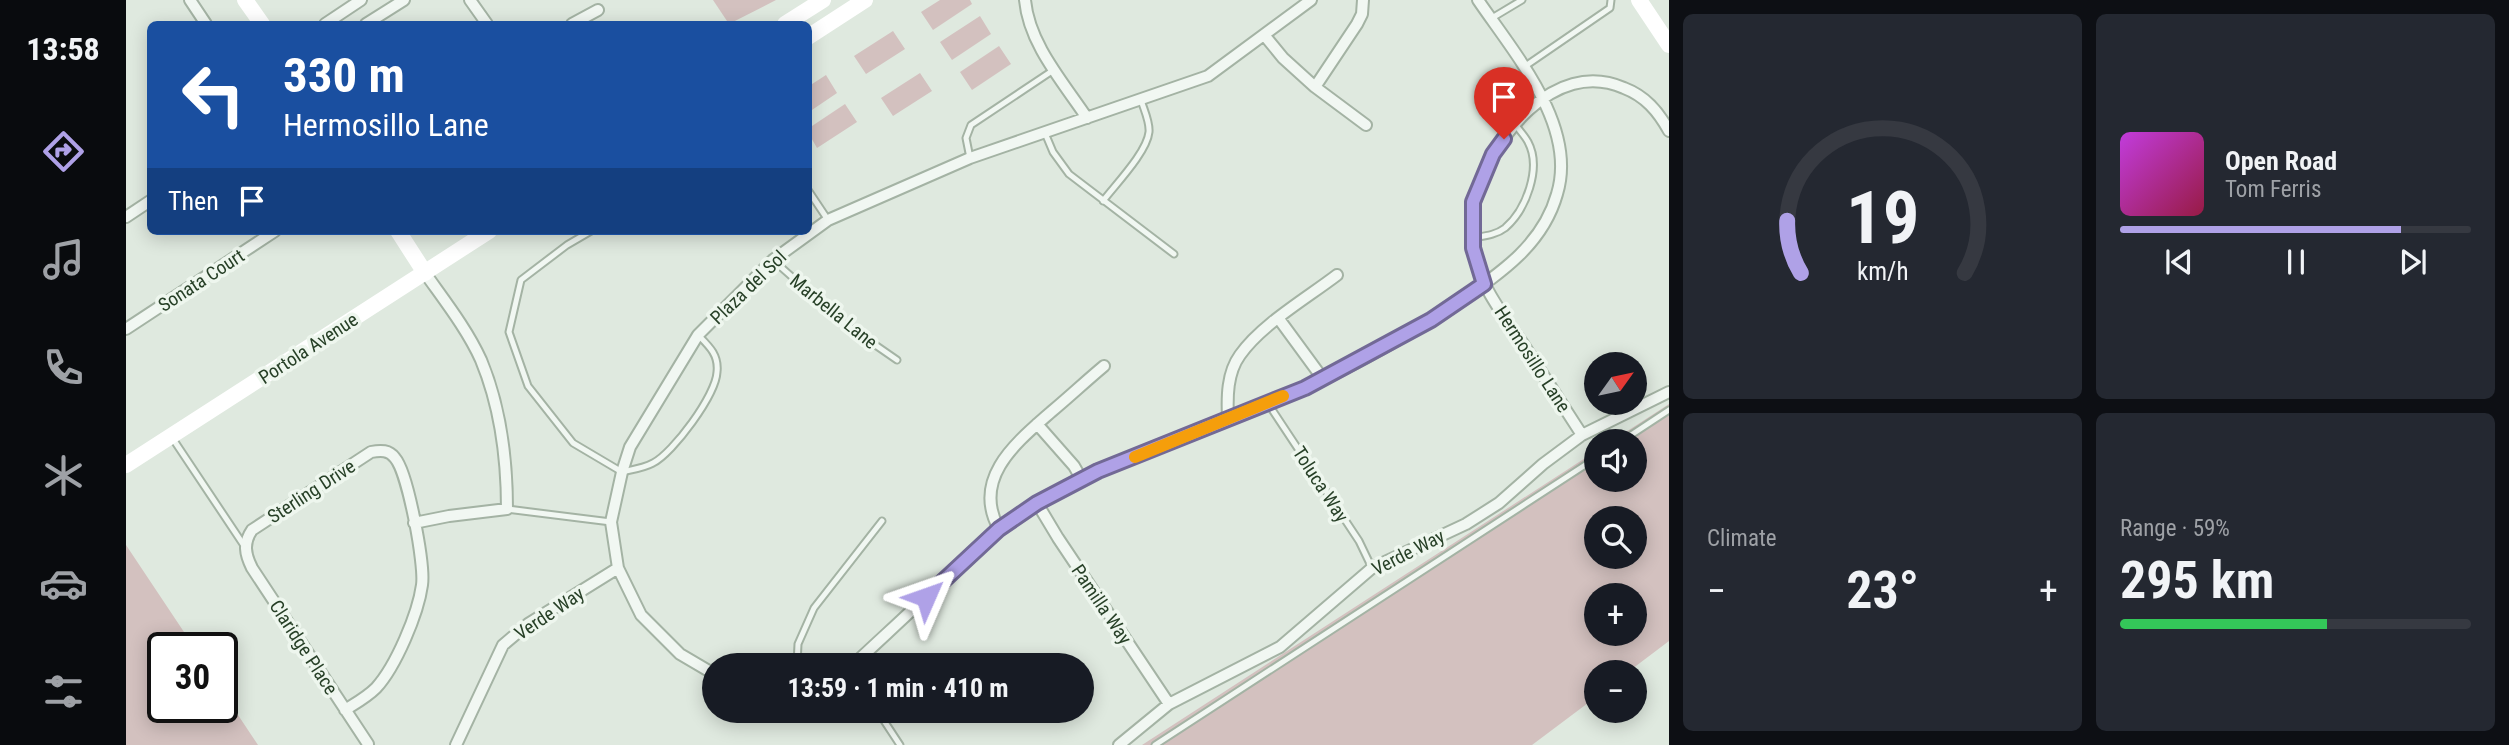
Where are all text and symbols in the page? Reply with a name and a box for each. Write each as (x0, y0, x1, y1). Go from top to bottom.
text: 13:58 (26, 30, 100, 68)
text: 330 m (283, 47, 405, 104)
icon: left (168, 49, 259, 140)
pin (1474, 67, 1534, 139)
icon: arrive (1485, 78, 1523, 116)
text: Hermosillo Lane (283, 106, 489, 144)
icon: directions (39, 127, 88, 176)
text: Open Road (2225, 146, 2337, 176)
text: 19 (1846, 175, 1919, 261)
text: Tom Ferris (2225, 176, 2321, 203)
icon: arrive (233, 182, 271, 220)
text: Then (168, 186, 219, 216)
icon: music (39, 235, 88, 284)
icon: previous (2160, 243, 2198, 281)
icon: pause (2277, 243, 2315, 281)
icon: next (2394, 243, 2432, 281)
street label: Sonata Court (154, 244, 249, 317)
street label: Plaza del Sol (706, 246, 791, 329)
text: km/h (1857, 257, 1908, 286)
street label: Marbella Lane (785, 269, 882, 354)
street label: Hermosillo Lane (1490, 302, 1576, 417)
street label: Portola Avenue (254, 308, 362, 389)
icon: phone (39, 343, 88, 392)
north arrow (1584, 352, 1647, 415)
map controls (1584, 352, 1647, 723)
button: sound (1584, 429, 1647, 492)
street label: Toluca Way (1288, 442, 1354, 526)
icon: climate (39, 451, 88, 500)
street label: Sterling Drive (263, 455, 359, 528)
button: search (1584, 506, 1647, 569)
text: Range · 59% (2120, 515, 2230, 542)
street label: Verde Way (1368, 524, 1448, 581)
text: Climate (1707, 525, 1777, 552)
text: 295 km (2120, 550, 2274, 611)
icon: car (39, 559, 88, 608)
position arrow (889, 560, 963, 634)
street label: Pamilla Way (1066, 560, 1137, 649)
text: 23° (1846, 560, 1919, 621)
text: − (1707, 569, 1726, 613)
text: + (2039, 569, 2058, 613)
street label: Verde Way (510, 582, 588, 645)
button: + (1584, 583, 1647, 646)
street label: Claridge Place (264, 596, 343, 699)
speed limit sign: 30 (147, 632, 238, 723)
button: − (1584, 660, 1647, 723)
icon: filters (39, 667, 88, 716)
text: 13:59 · 1 min · 410 m (788, 673, 1008, 703)

